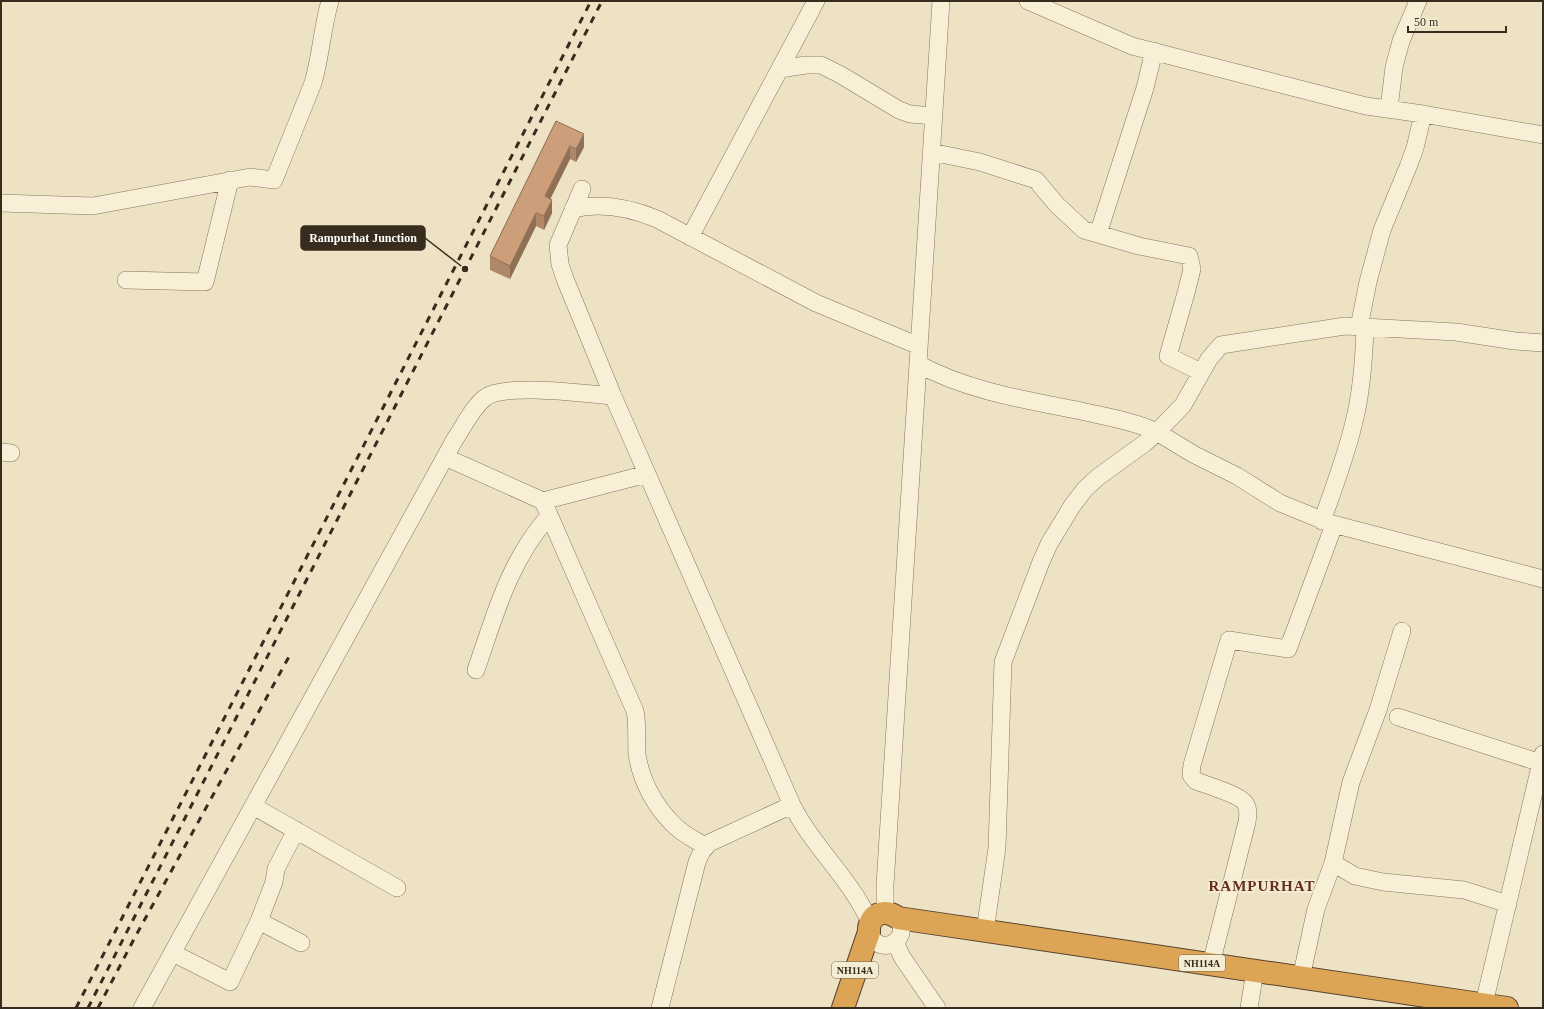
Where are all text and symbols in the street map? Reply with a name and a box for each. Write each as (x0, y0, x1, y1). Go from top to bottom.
scale bar (1408, 8, 1506, 34)
text: 50 m (1414, 15, 1439, 29)
callout: Rampurhat Junction (301, 226, 425, 250)
text: Rampurhat Junction (309, 231, 417, 245)
district label: RAMPURHAT (1208, 878, 1316, 894)
road number: NH114A (1179, 955, 1225, 971)
road number: NH114A (832, 962, 878, 978)

